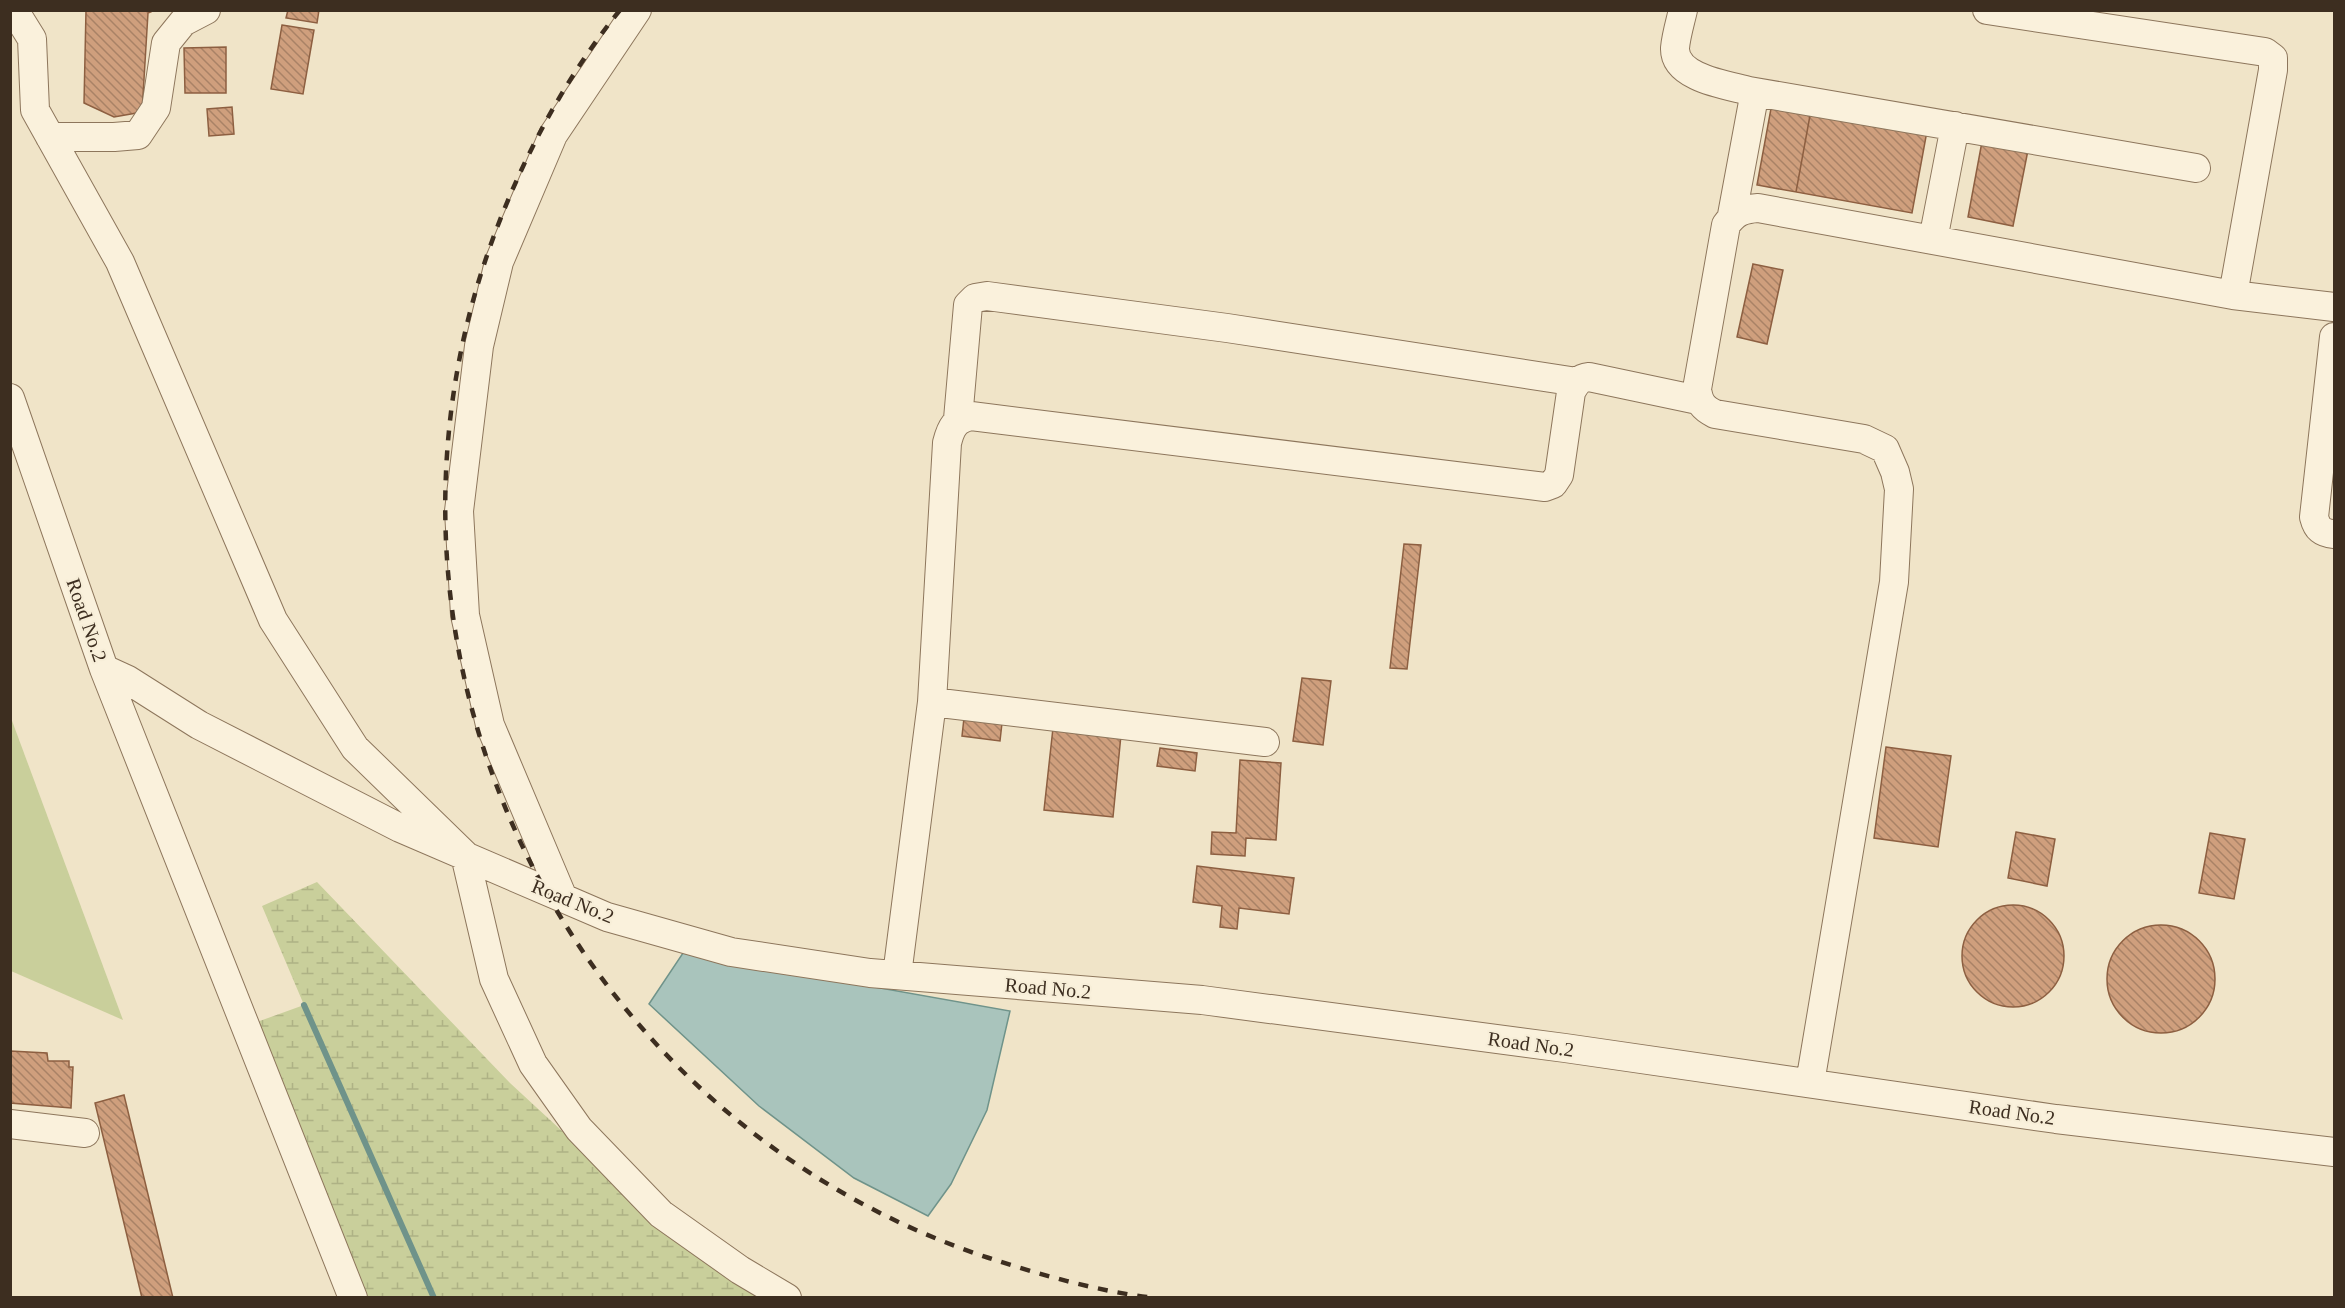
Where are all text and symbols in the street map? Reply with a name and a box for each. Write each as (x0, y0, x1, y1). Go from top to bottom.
street label: Road No.2 (62, 575, 112, 665)
street label: Road No.2 (529, 875, 617, 927)
street label: Road No.2 (1004, 973, 1092, 1003)
street label: Road No.2 (1487, 1027, 1575, 1061)
street label: Road No.2 (1968, 1095, 2056, 1129)

